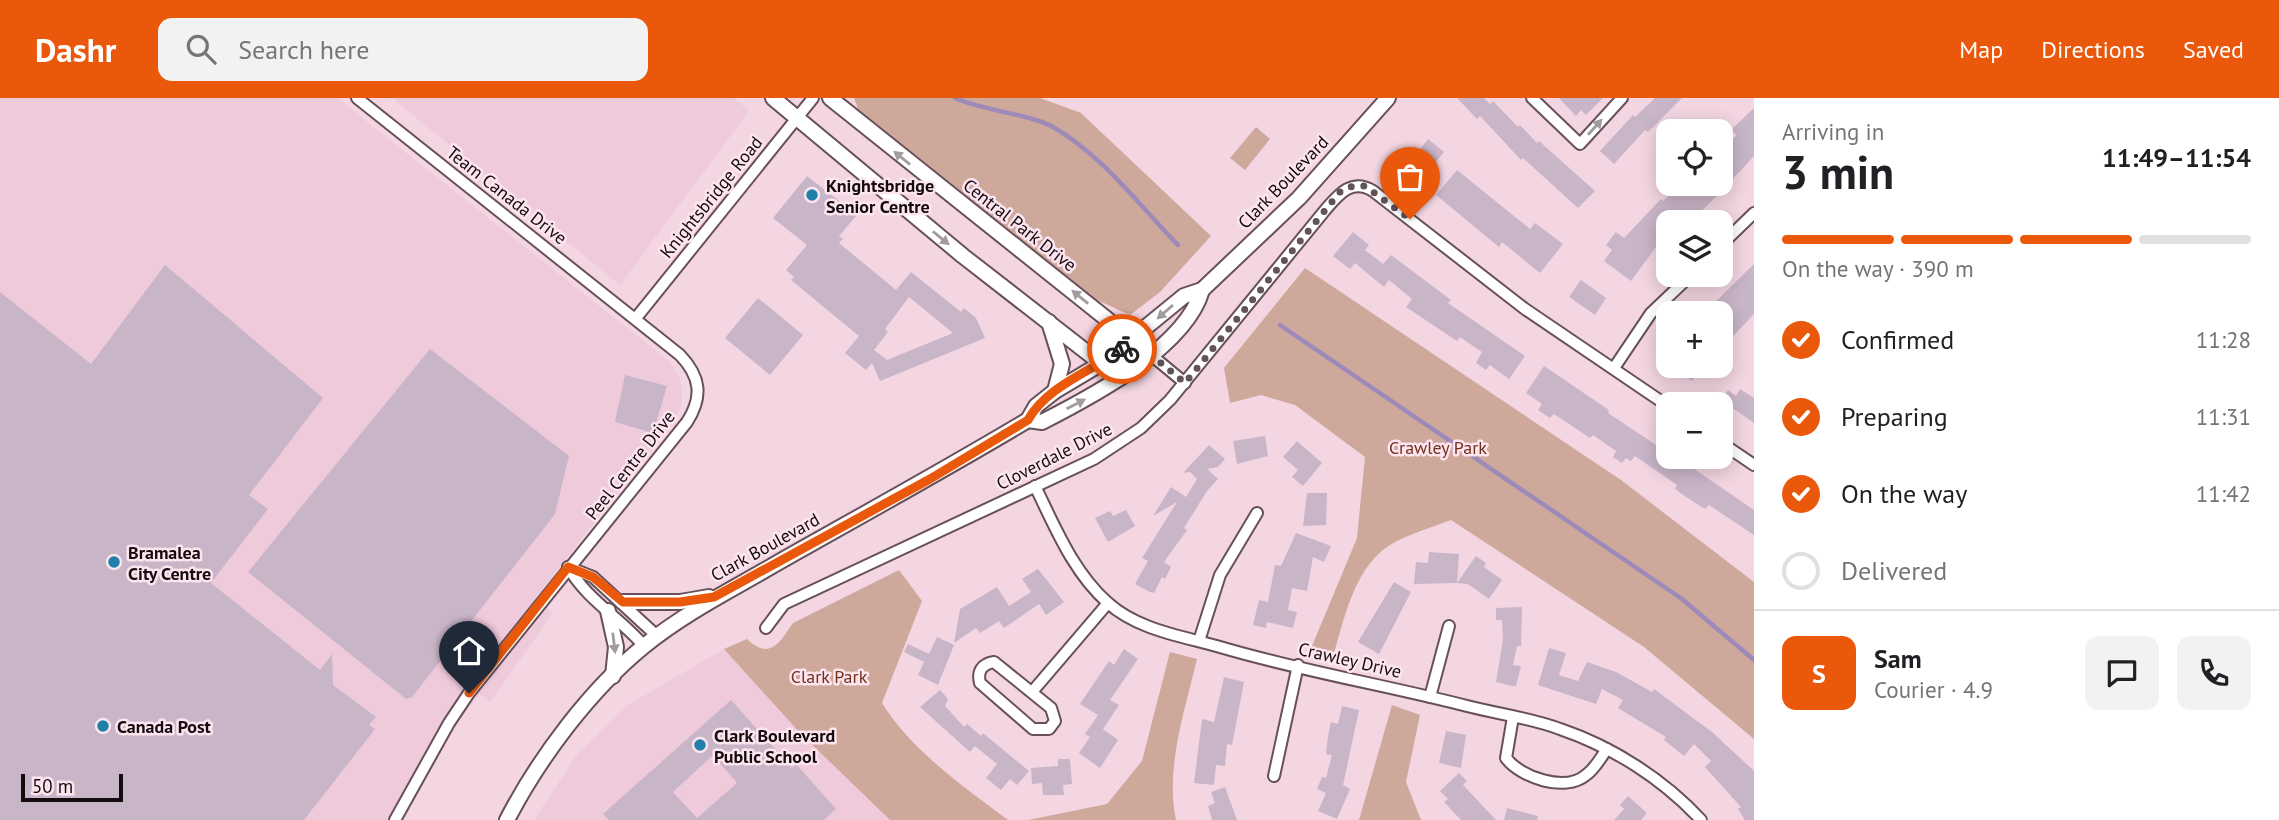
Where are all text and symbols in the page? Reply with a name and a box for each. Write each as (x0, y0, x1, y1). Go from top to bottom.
search box (158, 18, 648, 81)
text: Dashr (35, 28, 116, 71)
icon: search (182, 30, 220, 68)
text: Search here (238, 33, 369, 66)
text: Map (1959, 34, 2003, 65)
text: Directions (2041, 34, 2145, 65)
text: Saved (2183, 34, 2244, 65)
text: Arriving in (1782, 117, 1884, 146)
one-way arrow (1587, 119, 1603, 136)
map controls (1656, 119, 1733, 469)
button: locate (1656, 119, 1733, 196)
street label: Knightsbridge Road (655, 131, 767, 263)
street label: Clark Boulevard (1233, 131, 1333, 233)
street label: Team Canada Drive (442, 141, 572, 249)
text: 11:49–11:54 (2102, 141, 2251, 174)
text: 3 min (1782, 142, 1894, 202)
pin (1380, 147, 1440, 219)
one-way arrow (894, 150, 912, 165)
icon: bag (1391, 158, 1429, 196)
place label: Knightsbridge Senior Centre (826, 174, 934, 218)
street label: Central Park Drive (959, 174, 1081, 276)
marker: Knightsbridge Senior Centre (804, 187, 820, 203)
button: layers (1656, 210, 1733, 287)
one-way arrow (932, 230, 950, 245)
text: On the way · 390 m (1782, 254, 1974, 283)
one-way arrow (1072, 289, 1090, 304)
button: + (1656, 301, 1733, 378)
one-way arrow (1157, 304, 1174, 319)
courier (1087, 314, 1157, 384)
icon: check (1782, 321, 1820, 359)
text: Confirmed (1841, 323, 1954, 356)
text: 11:28 (2196, 325, 2251, 354)
icon: bike (1103, 330, 1141, 368)
button: − (1656, 392, 1733, 469)
icon: check (1782, 398, 1820, 436)
one-way arrow (1066, 399, 1086, 410)
text: Preparing (1841, 400, 1948, 433)
text: 11:31 (2196, 402, 2251, 431)
street label: Peel Centre Drive (580, 406, 680, 524)
street label: Cloverdale Drive (992, 417, 1116, 495)
park label: Crawley Park (1389, 436, 1487, 459)
icon: check (1782, 475, 1820, 513)
text: On the way (1841, 477, 1967, 510)
text: 11:42 (2196, 479, 2251, 508)
street label: Clark Boulevard (707, 508, 823, 586)
place label: Bramalea City Centre (128, 541, 211, 585)
marker: Bramalea City Centre (106, 554, 122, 570)
text: Delivered (1841, 554, 1947, 587)
pin (439, 621, 499, 693)
icon: home (450, 632, 488, 670)
one-way arrow (609, 632, 620, 654)
button: chat (2085, 636, 2159, 710)
button: phone (2177, 636, 2251, 710)
street label: Crawley Drive (1296, 637, 1404, 683)
text: Sam (1874, 642, 1922, 675)
text: S (1812, 657, 1826, 690)
park label: Clark Park (791, 665, 868, 688)
text: Courier · 4.9 (1874, 675, 1993, 704)
place label: Canada Post (117, 715, 212, 738)
marker: Canada Post (95, 718, 111, 734)
place label: Clark Boulevard Public School (714, 724, 835, 768)
marker: Clark Boulevard Public School (692, 737, 708, 753)
scale bar (21, 771, 122, 803)
text: 50 m (32, 774, 73, 798)

